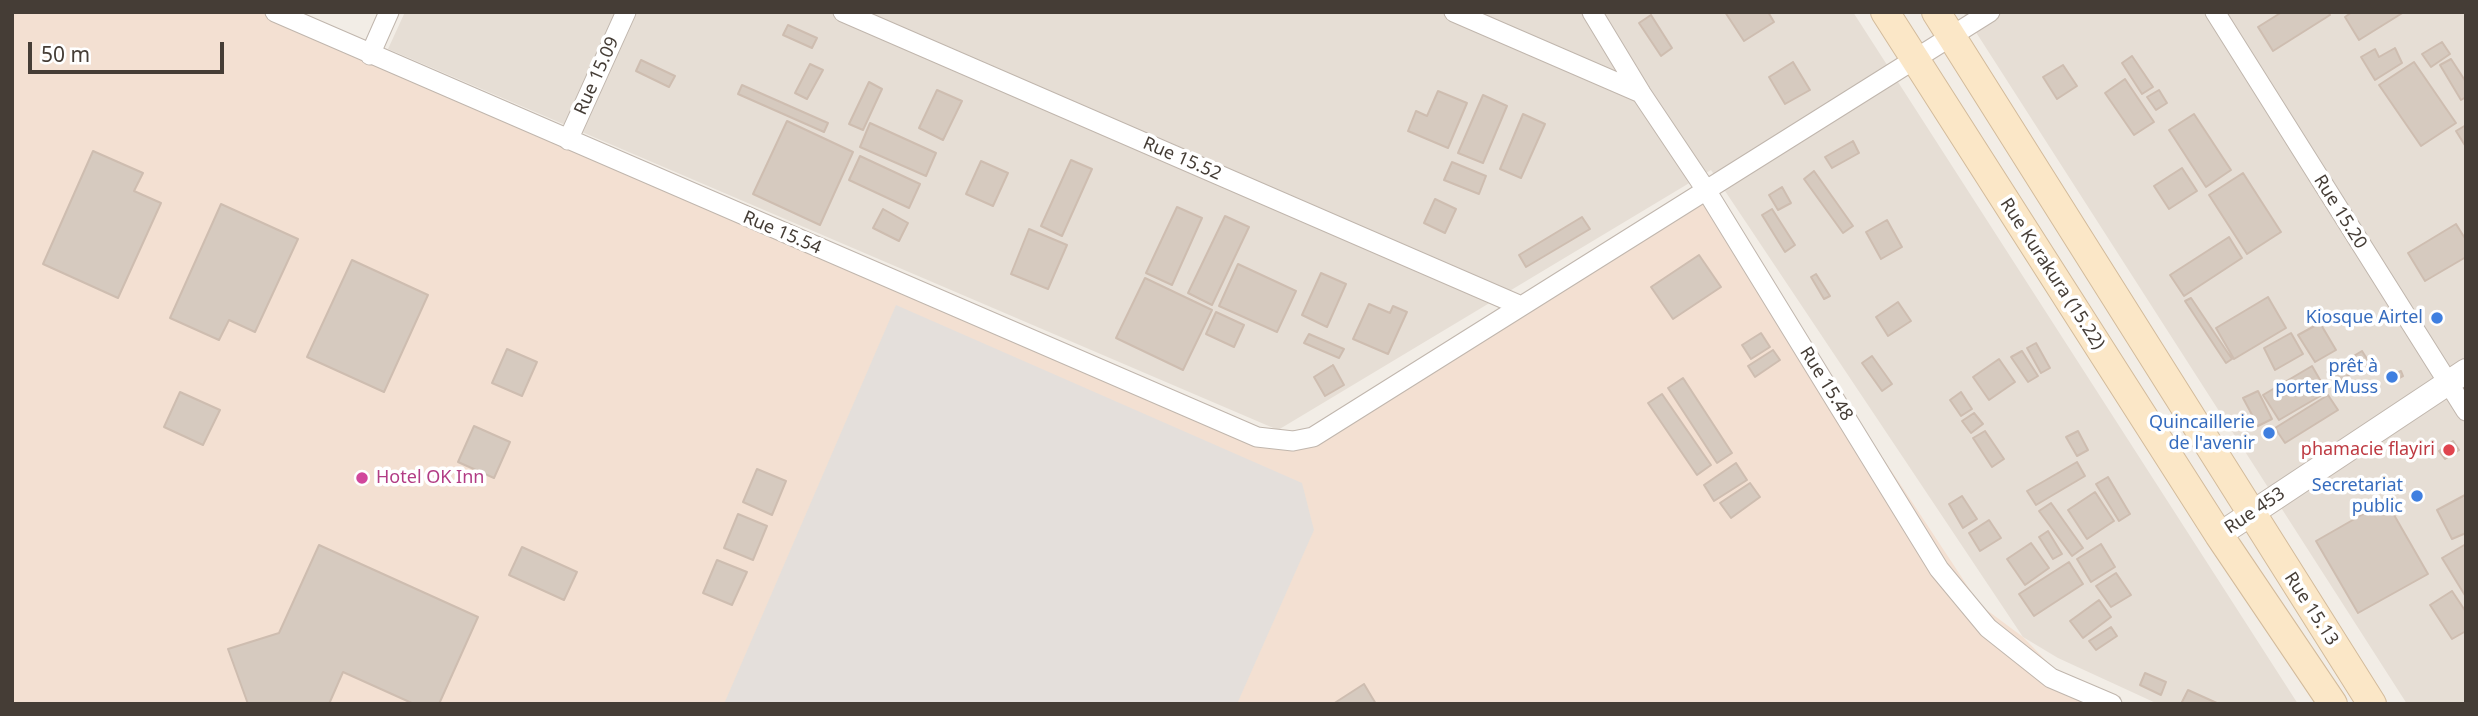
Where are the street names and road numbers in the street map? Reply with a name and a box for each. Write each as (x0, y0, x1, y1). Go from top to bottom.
street label: Rue 15.09 (570, 34, 624, 118)
street label: Rue 15.52 (1140, 133, 1224, 185)
street label: Rue 15.20 (2309, 171, 2371, 253)
street label: Rue Kurakura (15.22) (1995, 194, 2109, 354)
street label: Rue 15.54 (740, 207, 824, 259)
street label: Rue 15.48 (1795, 343, 1857, 425)
street label: Rue 453 (2221, 483, 2289, 539)
street label: Rue 15.13 (2279, 568, 2343, 650)

